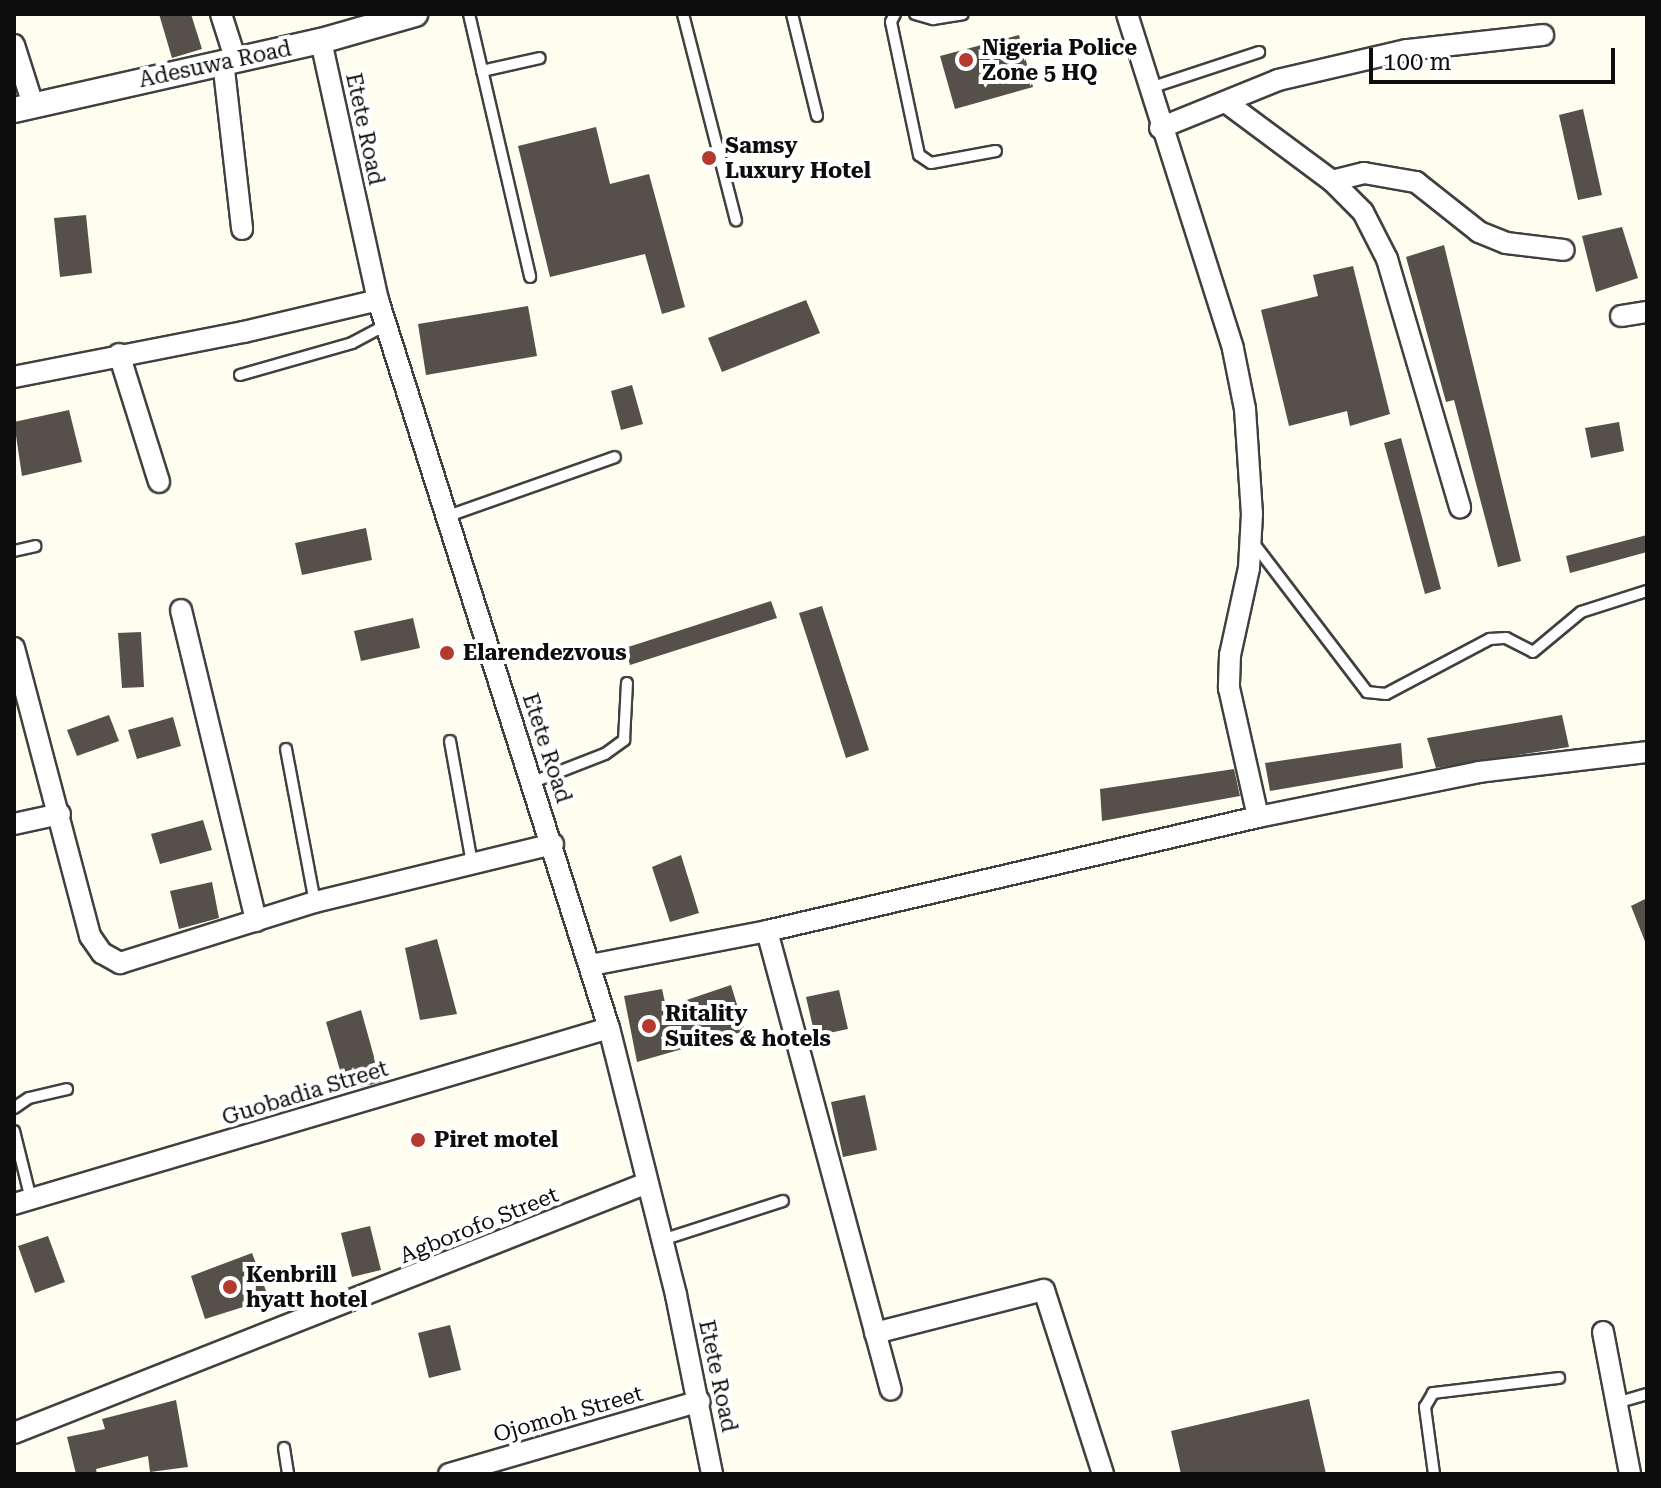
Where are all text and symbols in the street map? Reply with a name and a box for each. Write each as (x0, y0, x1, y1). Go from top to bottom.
scale bar (1373, 32, 1619, 82)
place label: Nigeria Police Zone 5 HQ (982, 34, 1137, 86)
street label: Adesuwa Road (136, 35, 294, 93)
text: 100 m (1383, 48, 1451, 76)
marker: Nigeria Police Zone 5 HQ (957, 51, 975, 69)
street label: Etete Road (340, 71, 390, 187)
place label: Samsy Luxury Hotel (725, 132, 871, 184)
marker: Samsy Luxury Hotel (700, 149, 718, 167)
place label: Elarendezvous (463, 640, 627, 666)
marker: Elarendezvous (438, 644, 456, 662)
street label: Etete Road (517, 690, 577, 806)
place label: Ritality Suites & hotels (665, 1000, 831, 1052)
marker: Ritality Suites & hotels (640, 1017, 658, 1035)
street label: Guobadia Street (219, 1055, 391, 1131)
place label: Piret motel (434, 1127, 558, 1153)
marker: Piret motel (409, 1131, 427, 1149)
street label: Agborofo Street (396, 1181, 562, 1269)
place label: Kenbrill hyatt hotel (246, 1261, 368, 1312)
marker: Kenbrill hyatt hotel (221, 1278, 239, 1296)
street label: Etete Road (693, 1318, 743, 1434)
street label: Ojomoh Street (490, 1380, 646, 1448)

